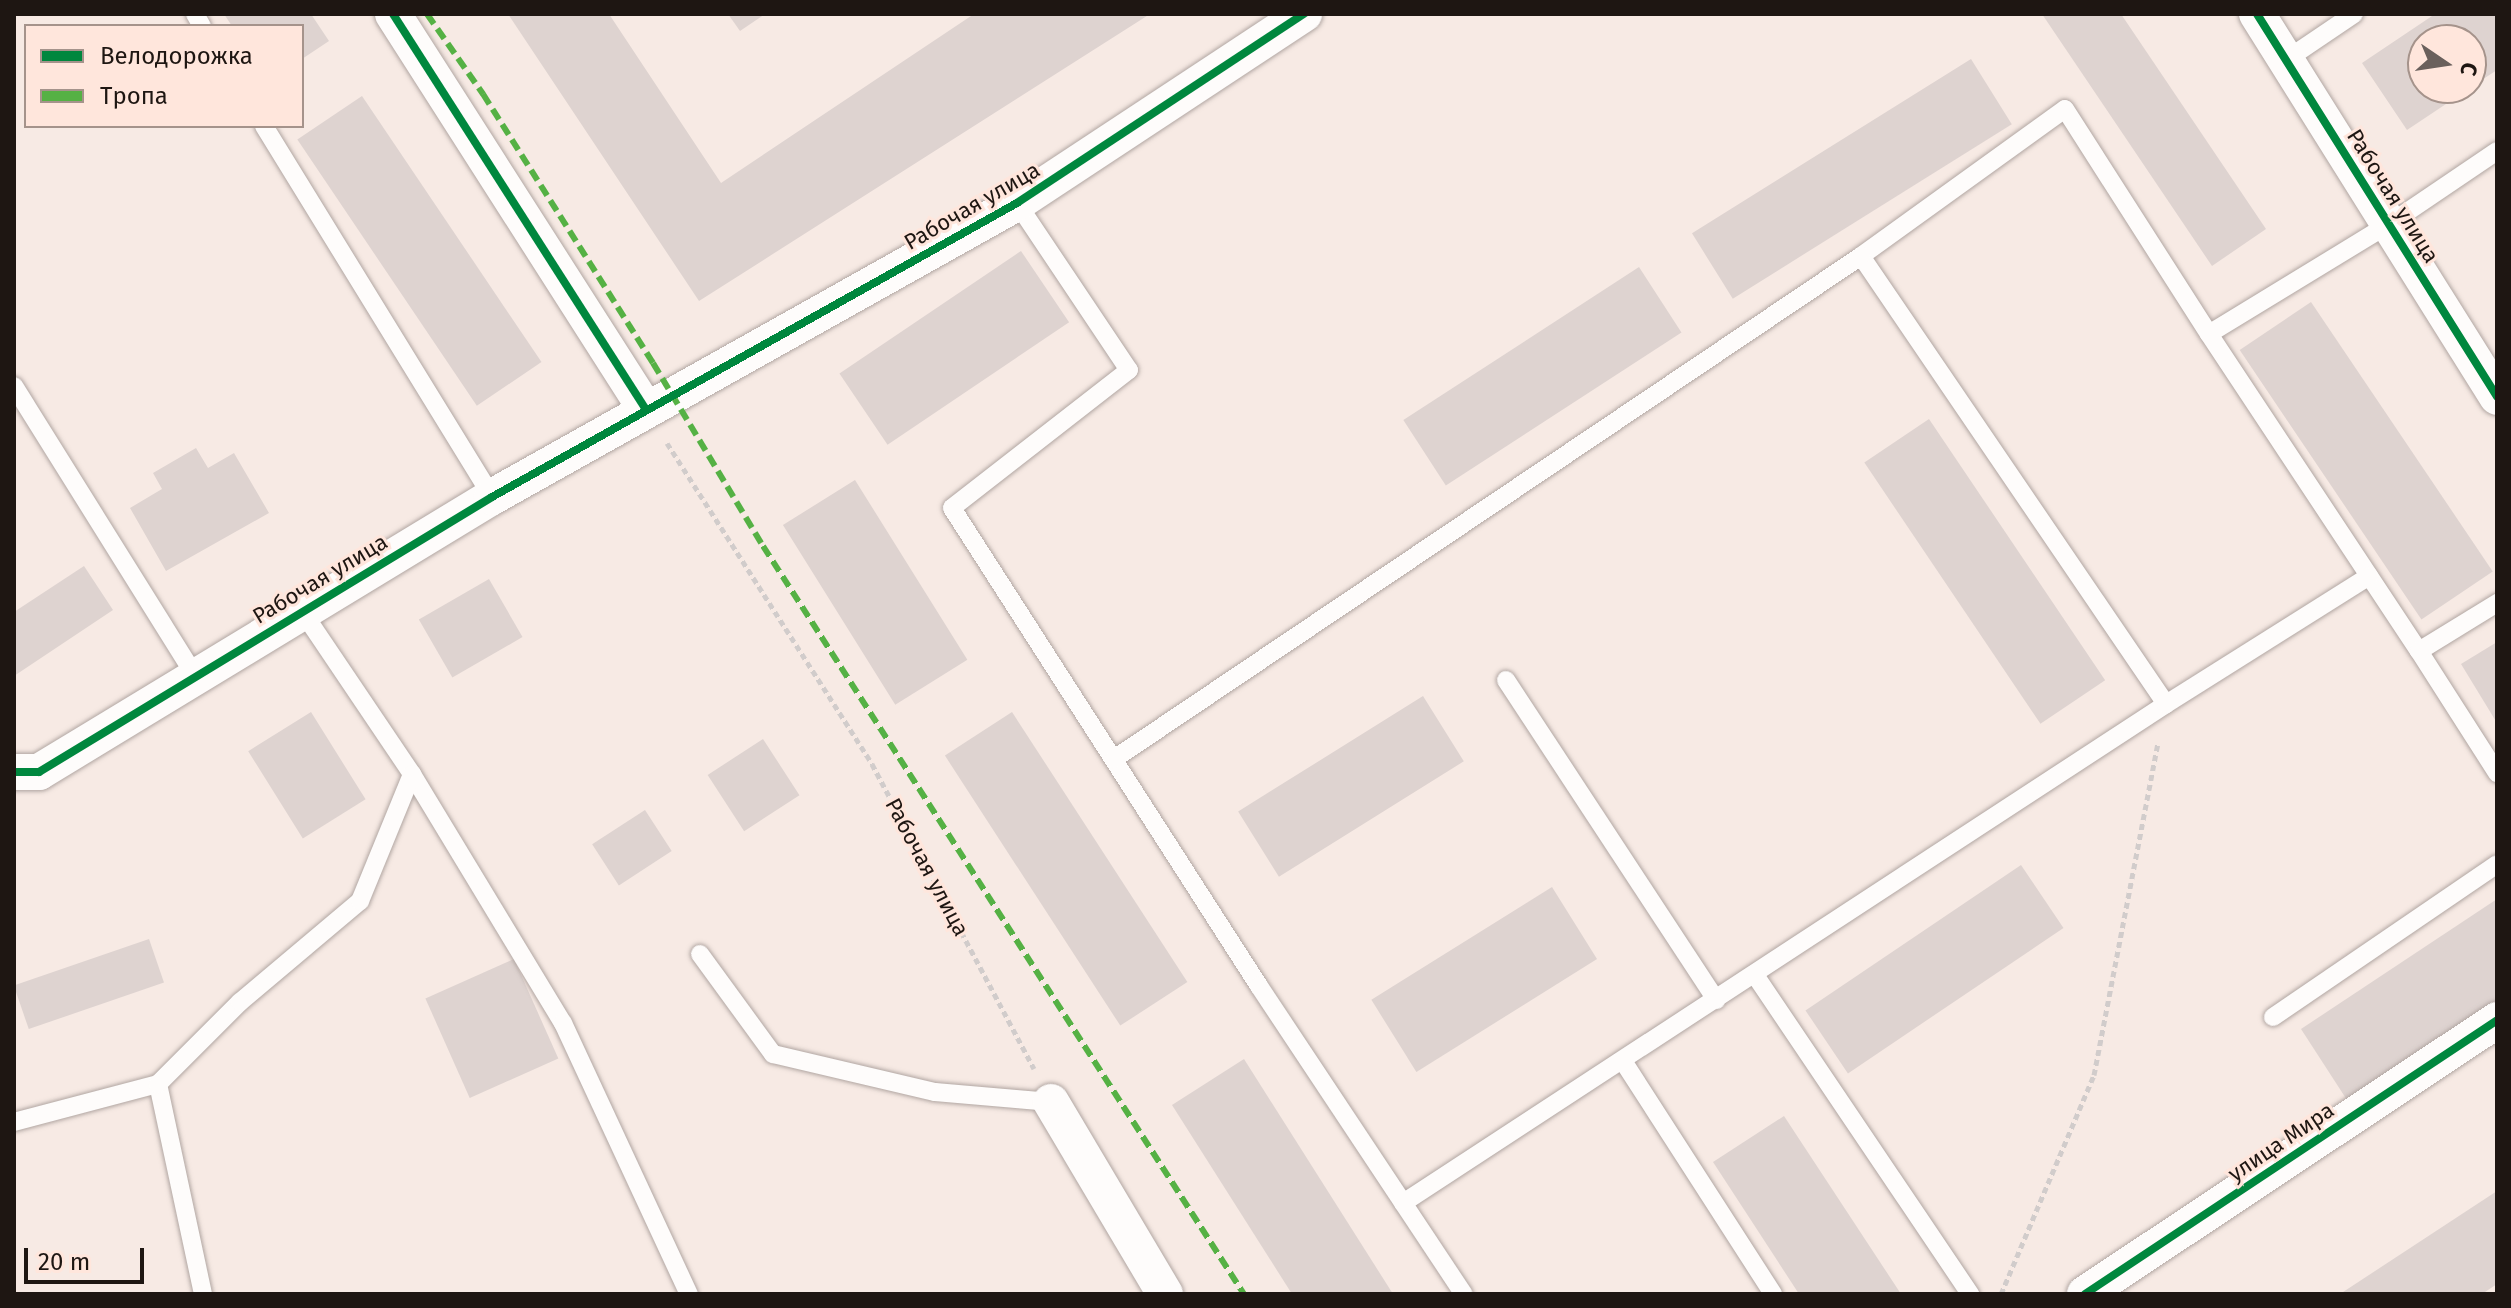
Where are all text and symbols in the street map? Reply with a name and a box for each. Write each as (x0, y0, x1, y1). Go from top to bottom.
legend (24, 24, 304, 128)
north arrow (2407, 24, 2487, 104)
text: Велодорожка (100, 42, 253, 70)
text: С (2454, 60, 2484, 78)
text: Тропа (100, 82, 168, 110)
street label: Рабочая улица (2341, 124, 2445, 268)
street label: Рабочая улица (899, 156, 1045, 256)
street label: Рабочая улица (248, 528, 392, 630)
street label: Рабочая улица (880, 793, 974, 941)
street label: улица Мира (2223, 1097, 2339, 1187)
scale bar (28, 1232, 148, 1282)
text: 20 m (38, 1248, 90, 1276)

